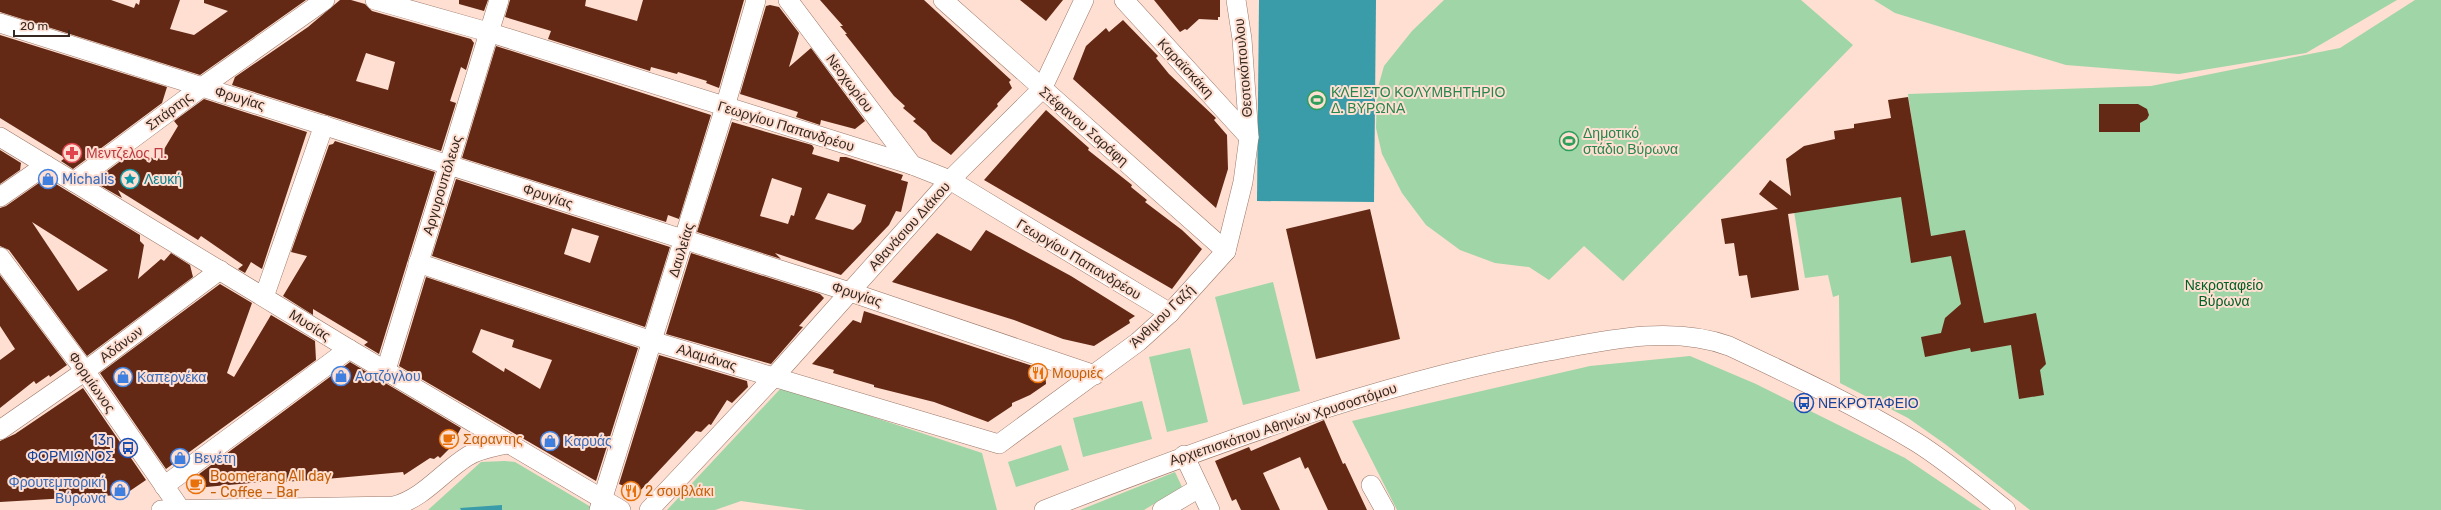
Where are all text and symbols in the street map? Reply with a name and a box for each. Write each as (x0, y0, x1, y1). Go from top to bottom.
scale bar (14, 12, 69, 38)
street label: Θεοτοκόπουλου (1231, 18, 1256, 118)
text: 20 m (20, 19, 48, 33)
street label: Καραϊσκάκη (1154, 35, 1217, 101)
street label: Νεοχωρίου (822, 51, 877, 116)
street label: Φρυγίας (213, 83, 267, 114)
street label: Στέφανου Σαράφη (1036, 83, 1132, 170)
place label: ΚΛΕΙΣΤΟ ΚΟΛΥΜΒΗΤΗΡΙΟ Δ. ΒΥΡΩΝΑ (1331, 84, 1505, 117)
street label: Σπάρτης (143, 88, 196, 134)
sports icon: ΚΛΕΙΣΤΟ ΚΟΛΥΜΒΗΤΗΡΙΟ Δ. ΒΥΡΩΝΑ (1306, 89, 1328, 111)
street label: Γεωργίου Παπανδρέου (715, 98, 856, 155)
place label: Δημοτικό στάδιο Βύρωνα (1583, 125, 1678, 158)
sports icon: Δημοτικό στάδιο Βύρωνα (1558, 130, 1580, 152)
street label: Αργυρουπόλεως (419, 133, 466, 237)
pharmacy icon: Μεντζελος Π. (61, 142, 83, 164)
place label: Μεντζελος Π. (86, 145, 167, 162)
shop icon: Michalis (37, 168, 59, 190)
place icon: Λευκή (119, 168, 141, 190)
place label: Michalis (62, 171, 114, 188)
place label: Λευκή (144, 171, 182, 188)
street label: Αθανάσιου Διάκου (865, 178, 954, 274)
street label: Φρυγίας (521, 180, 575, 213)
street label: Γεωργίου Παπανδρέου (1013, 216, 1144, 303)
street label: Δαυλείας (665, 221, 698, 280)
park label: Νεκροταφείο Βύρωνα (2185, 277, 2263, 310)
street label: Φρυγίας (830, 278, 884, 311)
street label: Άνθιμου Γαζή (1126, 281, 1198, 351)
street label: Μυσίας (286, 306, 334, 345)
street label: Αδάνων (96, 323, 146, 366)
street label: Αλαμάνας (675, 340, 739, 375)
street label: Φορμίωνος (64, 349, 119, 416)
restaurant icon: Μουριές (1027, 362, 1049, 384)
shop icon: Αστζόγλου (330, 365, 352, 387)
place label: Μουριές (1052, 365, 1103, 382)
shop icon: Καπερνέκα (112, 366, 134, 388)
place label: Αστζόγλου (355, 368, 421, 385)
place label: Καπερνέκα (137, 369, 206, 386)
street label: Αρχιεπισκόπου Αθηνών Χρυσοστόμου (1167, 380, 1399, 469)
bus stop icon: ΝΕΚΡΟΤΑΦΕΙΟ (1793, 392, 1815, 414)
place label: ΝΕΚΡΟΤΑΦΕΙΟ (1818, 395, 1919, 412)
cafe icon: Σαραντης (438, 428, 460, 450)
shop icon: Καρυάς (539, 430, 561, 452)
place label: Σαραντης (463, 431, 523, 448)
place label: 13η ΦΟΡΜΙΩΝΟΣ (27, 432, 114, 465)
place label: Καρυάς (564, 433, 612, 450)
bus stop icon: 13η ΦΟΡΜΙΩΝΟΣ (117, 437, 139, 459)
shop icon: Βενέτη (169, 447, 191, 469)
place label: Βενέτη (194, 450, 236, 467)
place label: Boomerang All day - Coffee - Bar (210, 468, 332, 501)
cafe icon: Boomerang All day - Coffee - Bar (185, 473, 207, 495)
place label: Φρουτεμπορική Βύρωνα (8, 474, 106, 507)
shop icon: Φρουτεμπορική Βύρωνα (109, 479, 131, 501)
restaurant icon: 2 σουβλάκι (620, 480, 642, 502)
place label: 2 σουβλάκι (645, 483, 714, 500)

